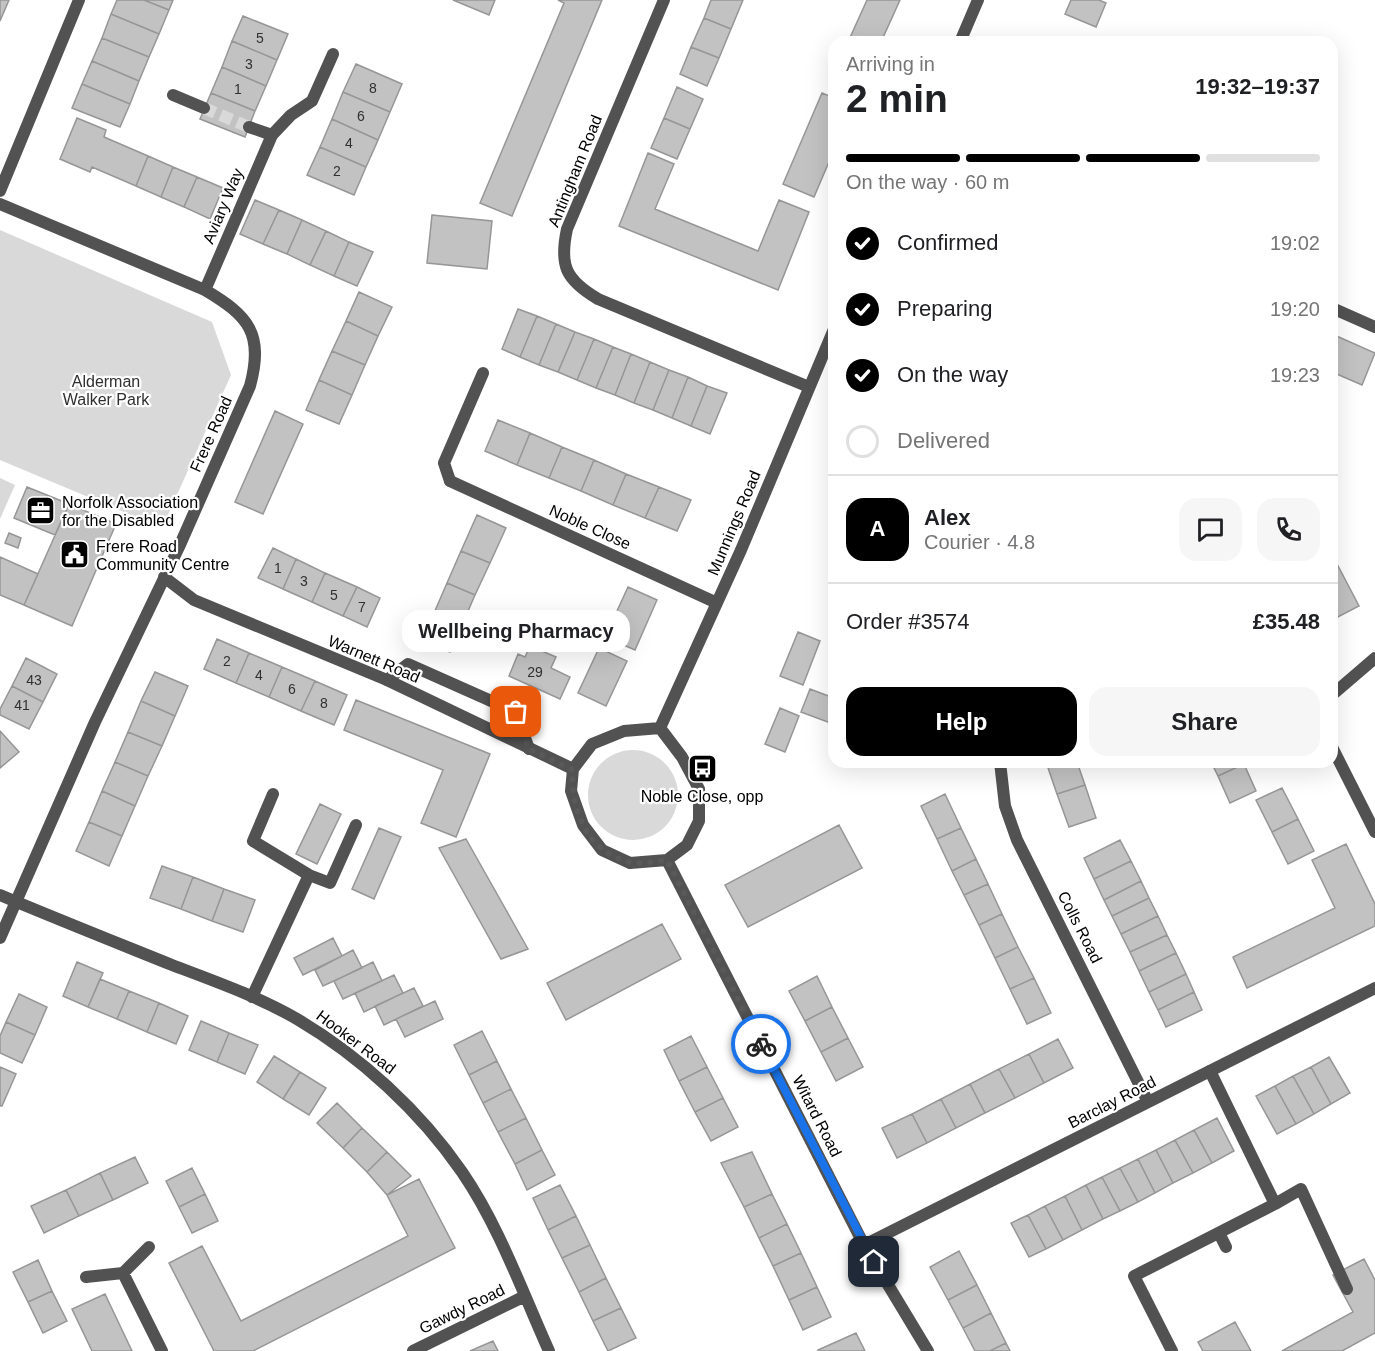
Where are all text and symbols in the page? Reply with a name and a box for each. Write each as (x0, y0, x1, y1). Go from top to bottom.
house number: 5 (256, 30, 264, 46)
text: Arriving in (846, 53, 935, 75)
house number: 3 (245, 56, 253, 72)
text: 19:32–19:37 (1195, 74, 1320, 99)
text: 2 min (846, 77, 948, 120)
house number: 8 (369, 80, 377, 96)
house number: 1 (234, 81, 242, 97)
house number: 6 (357, 108, 365, 124)
street label: Antingham Road (545, 113, 605, 229)
house number: 4 (345, 135, 353, 151)
house number: 2 (333, 163, 341, 179)
street label: Aviary Way (200, 166, 246, 246)
text: On the way · 60 m (846, 171, 1009, 193)
icon: check (846, 227, 879, 260)
text: Confirmed (897, 230, 998, 255)
text: 19:02 (1270, 232, 1320, 254)
icon: check (846, 293, 879, 326)
text: Preparing (897, 296, 992, 321)
text: 19:20 (1270, 298, 1320, 320)
icon: check (846, 359, 879, 392)
text: On the way (897, 362, 1008, 387)
text: 19:23 (1270, 364, 1320, 386)
park label: Alderman Walker Park (63, 373, 150, 408)
street label: Frere Road (187, 394, 235, 474)
text: Delivered (897, 428, 990, 453)
street label: Munnings Road (704, 468, 764, 578)
place label: Norfolk Association for the Disabled (62, 494, 198, 529)
office icon: Norfolk Association for the Disabled (25, 495, 57, 527)
button: chat (1179, 498, 1242, 561)
button: phone (1257, 498, 1320, 561)
street label: Noble Close (547, 502, 633, 553)
text: Alex (924, 505, 970, 530)
text: A (870, 516, 885, 541)
text: Courier · 4.8 (924, 531, 1035, 553)
place label: Frere Road Community Centre (96, 538, 229, 573)
public building icon: Frere Road Community Centre (59, 539, 91, 571)
house number: 1 (274, 560, 282, 576)
house number: 3 (300, 573, 308, 589)
house number: 5 (330, 587, 338, 603)
house number: 7 (358, 599, 366, 615)
text: Order #3574 (846, 609, 970, 634)
text: £35.48 (1253, 609, 1320, 634)
callout: Wellbeing Pharmacy (402, 610, 630, 652)
text: Wellbeing Pharmacy (418, 620, 614, 642)
street label: Warnett Road (326, 632, 422, 686)
house number: 2 (223, 653, 231, 669)
house number: 29 (527, 664, 543, 680)
house number: 4 (255, 667, 263, 683)
house number: 43 (26, 672, 42, 688)
house number: 6 (288, 681, 296, 697)
pin (490, 686, 541, 737)
button: Help (846, 687, 1077, 756)
button: Share (1089, 687, 1320, 756)
house number: 8 (320, 695, 328, 711)
icon: bag (499, 695, 532, 728)
house number: 41 (14, 697, 30, 713)
bus stop icon: Noble Close, opp (686, 752, 718, 784)
place label: Noble Close, opp (641, 788, 763, 805)
street label: Colls Road (1055, 888, 1105, 966)
street label: Hooker Road (313, 1007, 399, 1077)
courier (731, 1014, 791, 1074)
icon: bike (745, 1028, 778, 1061)
street label: Witard Road (789, 1073, 845, 1159)
street label: Barclay Road (1065, 1073, 1159, 1131)
pin (848, 1236, 899, 1287)
icon: home (857, 1245, 890, 1278)
street label: Gawdy Road (417, 1281, 507, 1337)

